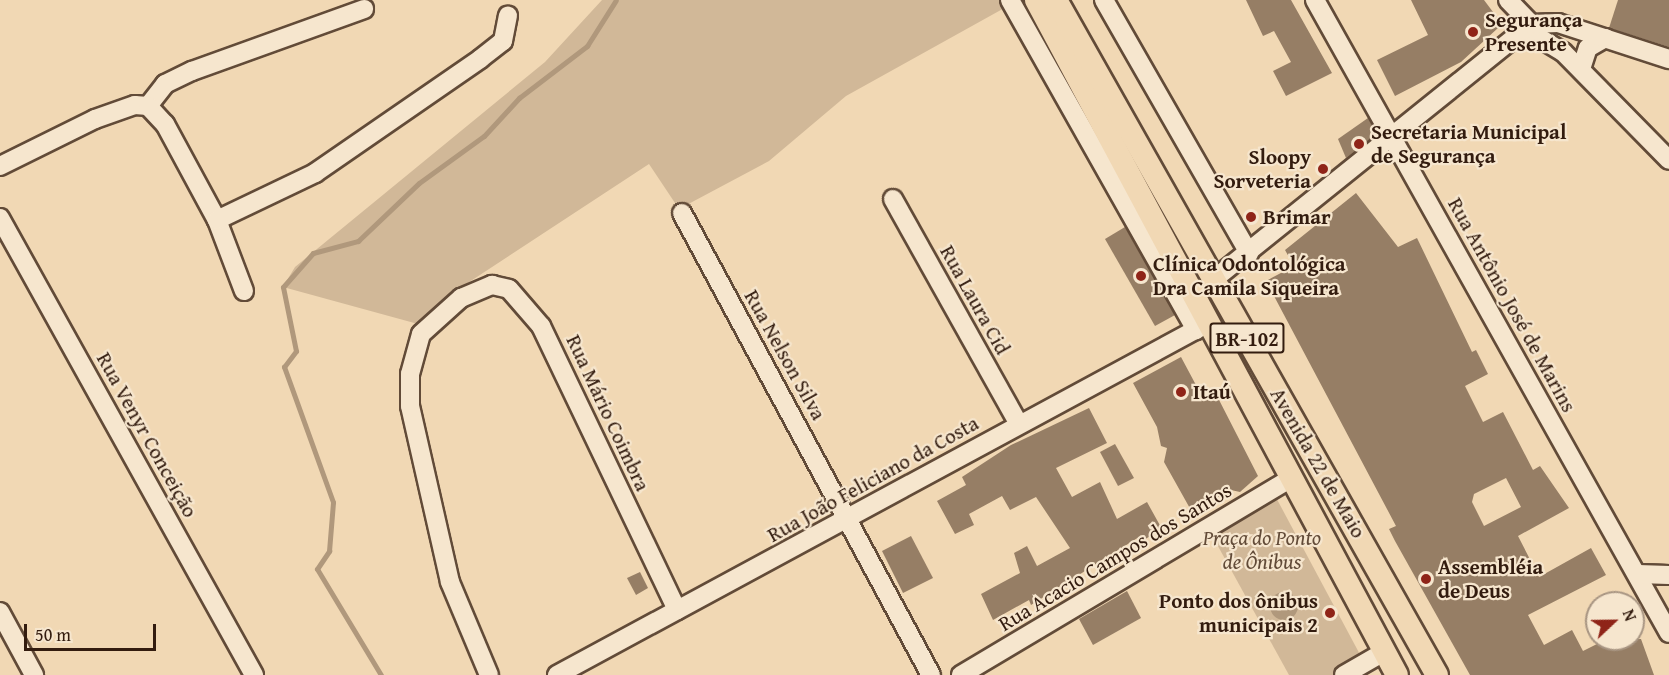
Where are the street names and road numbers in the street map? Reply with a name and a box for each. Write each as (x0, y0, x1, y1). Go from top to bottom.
street label: Rua Antônio José de Marins (1442, 193, 1582, 417)
street label: Rua Laura Cid (935, 241, 1015, 359)
street label: Rua Nelson Silva (739, 285, 831, 425)
road number: BR-102 (1208, 321, 1286, 355)
street label: Rua Mário Coimbra (561, 331, 655, 495)
street label: Rua Venyr Conceição (91, 348, 203, 522)
street label: Avenida 22 de Maio (1265, 383, 1371, 543)
street label: Rua João Feliciano da Costa (763, 410, 983, 548)
street label: Rua Acacio Campos dos Santos (994, 477, 1236, 637)

